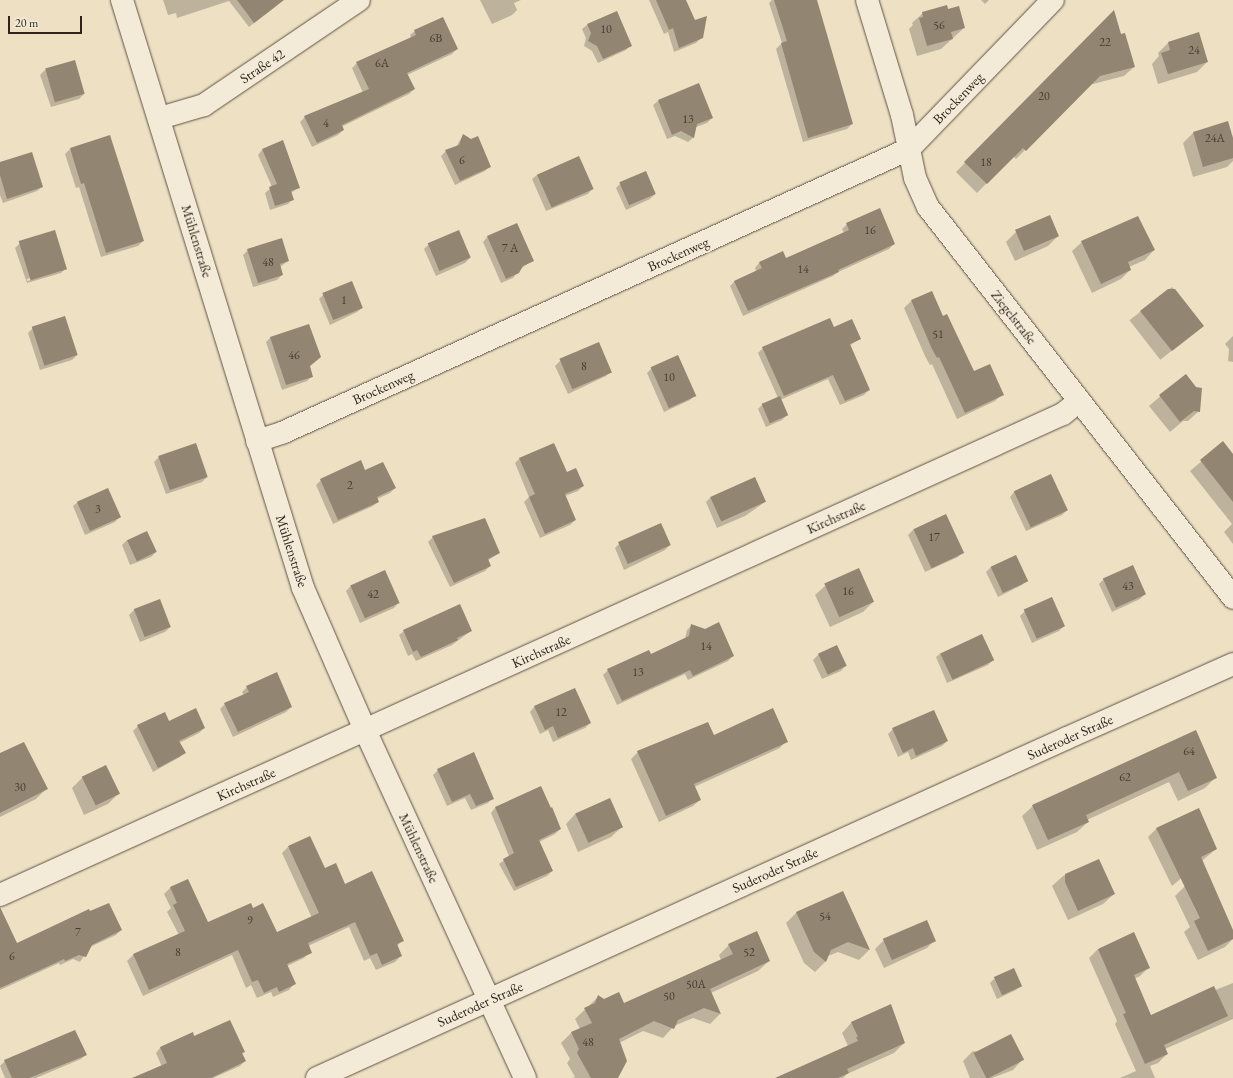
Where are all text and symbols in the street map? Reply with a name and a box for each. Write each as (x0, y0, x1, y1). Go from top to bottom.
scale bar (10, 8, 84, 34)
text: 20 m (15, 15, 38, 31)
house number: 56 (933, 19, 945, 33)
house number: 10 (600, 23, 612, 37)
house number: 6B (430, 32, 442, 46)
house number: 22 (1099, 36, 1111, 50)
house number: 24 (1188, 44, 1200, 58)
street label: Straße 42 (237, 45, 287, 87)
house number: 6A (375, 57, 389, 71)
street label: Brockenweg (929, 69, 987, 127)
house number: 20 (1038, 90, 1050, 104)
house number: 13 (682, 113, 694, 127)
house number: 4 (323, 117, 329, 131)
house number: 24A (1205, 132, 1225, 146)
house number: 6 (459, 154, 465, 168)
house number: 18 (980, 156, 992, 170)
street label: Mühlenstraße (178, 203, 216, 279)
house number: 16 (864, 224, 876, 238)
street label: Brockenweg (645, 233, 711, 275)
house number: 7 A (502, 242, 518, 256)
house number: 48 (262, 256, 274, 270)
house number: 14 (797, 263, 809, 277)
street label: Ziegelstraße (988, 287, 1040, 347)
house number: 1 (341, 294, 347, 308)
house number: 51 (932, 328, 944, 342)
house number: 46 (288, 349, 300, 363)
house number: 8 (581, 360, 587, 374)
street label: Brockenweg (350, 366, 416, 408)
house number: 10 (663, 371, 675, 385)
house number: 2 (347, 479, 353, 493)
street label: Kirchstraße (804, 497, 868, 537)
house number: 3 (95, 503, 101, 517)
street label: Mühlenstraße (272, 513, 312, 589)
house number: 17 (928, 531, 940, 545)
house number: 43 (1122, 580, 1134, 594)
house number: 16 (842, 585, 854, 599)
house number: 42 (367, 588, 379, 602)
street label: Kirchstraße (509, 631, 573, 671)
house number: 14 (700, 640, 712, 654)
house number: 13 (632, 666, 644, 680)
house number: 12 (555, 706, 567, 720)
street label: Suderoder Straße (1025, 711, 1115, 763)
house number: 64 (1183, 745, 1195, 759)
street label: Kirchstraße (214, 764, 278, 804)
house number: 62 (1119, 771, 1131, 785)
house number: 30 (14, 781, 26, 795)
street label: Mühlenstraße (396, 810, 442, 886)
street label: Suderoder Straße (730, 844, 820, 896)
house number: 54 (819, 910, 831, 924)
house number: 9 (247, 914, 253, 928)
house number: 7 (75, 926, 81, 940)
house number: 8 (175, 946, 181, 960)
house number: 52 (743, 946, 755, 960)
house number: 6 (9, 950, 15, 964)
street label: Suderoder Straße (435, 978, 525, 1030)
house number: 50A (686, 978, 706, 992)
house number: 50 (663, 990, 675, 1004)
house number: 48 (582, 1036, 594, 1050)

